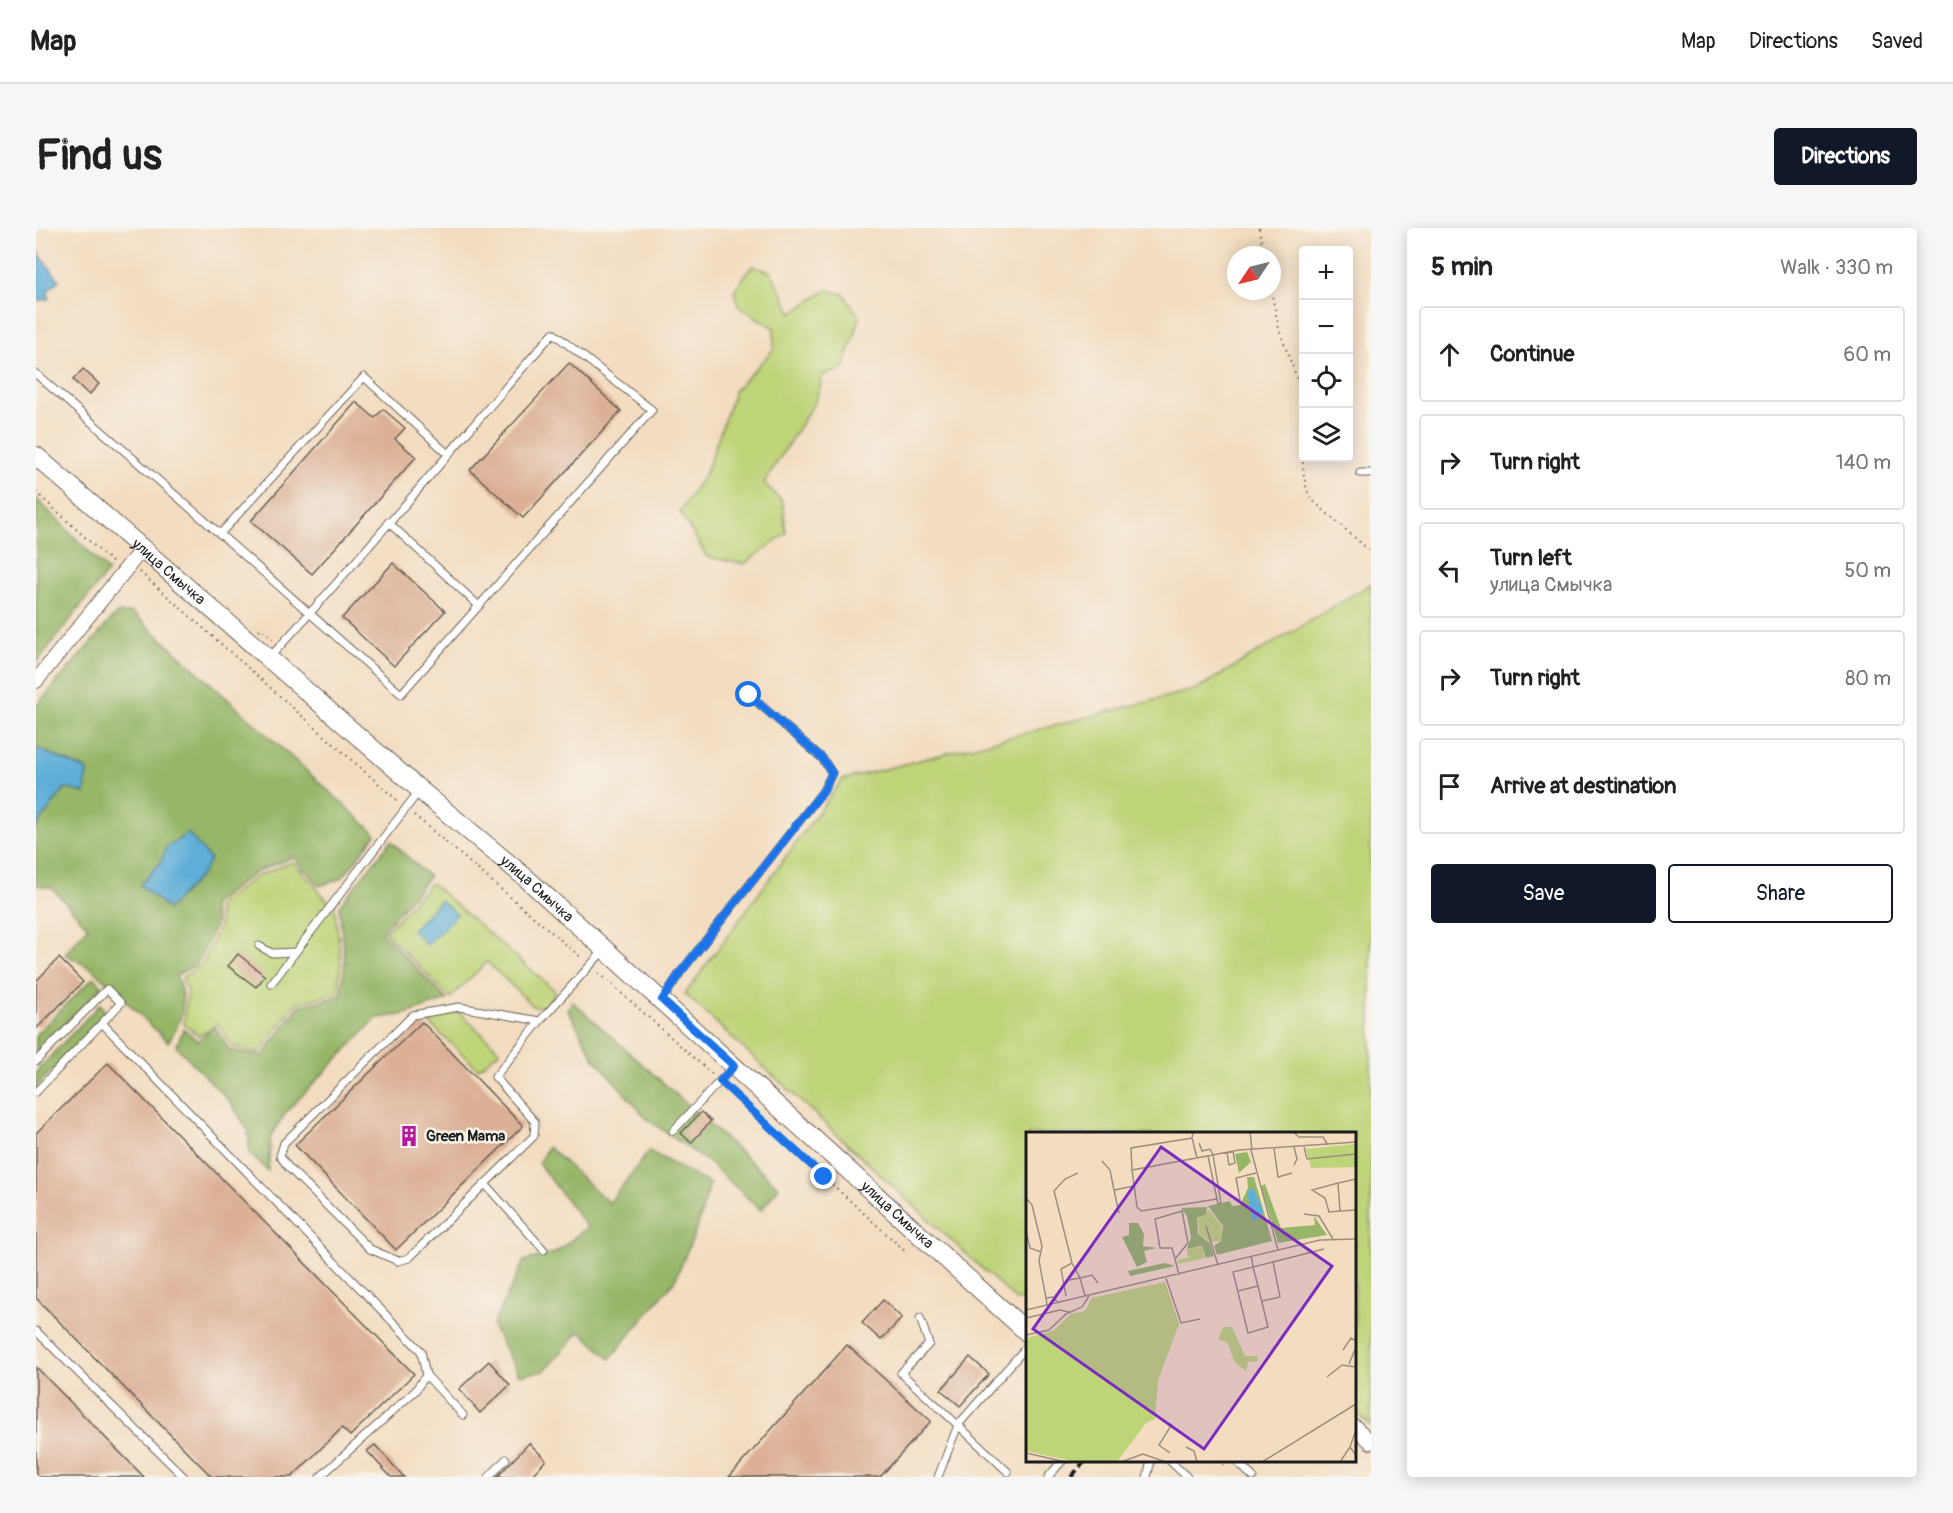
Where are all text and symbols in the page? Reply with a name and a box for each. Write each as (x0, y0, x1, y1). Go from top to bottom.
text: Map (30, 24, 76, 59)
text: Map (1681, 28, 1716, 55)
text: Directions (1749, 28, 1838, 55)
text: Saved (1871, 28, 1923, 55)
button: Directions (1774, 128, 1917, 185)
text: Find us (36, 130, 162, 182)
north arrow (1227, 246, 1281, 300)
map controls (1299, 246, 1353, 462)
button: + (1299, 246, 1353, 300)
text: 5 min (1431, 251, 1493, 283)
text: Walk · 330 m (1780, 255, 1893, 280)
button: − (1299, 300, 1353, 354)
icon: ahead (1433, 338, 1466, 371)
text: Continue (1490, 340, 1574, 368)
text: 60 m (1844, 342, 1891, 367)
button: locate (1299, 354, 1353, 408)
button: layers (1299, 408, 1353, 462)
icon: right (1433, 446, 1466, 479)
text: Turn right (1490, 448, 1580, 476)
text: 140 m (1836, 450, 1891, 475)
street label: улица Смычка (127, 534, 209, 609)
text: Turn left (1490, 544, 1572, 572)
icon: left (1433, 554, 1466, 587)
text: 50 m (1844, 558, 1891, 583)
text: улица Смычка (1490, 572, 1612, 597)
icon: right (1433, 662, 1466, 695)
text: Turn right (1490, 664, 1580, 692)
text: 80 m (1845, 666, 1891, 691)
route start (735, 681, 761, 707)
icon: arrive (1433, 770, 1466, 803)
text: Arrive at destination (1490, 772, 1676, 800)
street label: улица Смычка (495, 851, 577, 927)
button: Save (1431, 864, 1656, 923)
button: Share (1668, 864, 1893, 923)
building icon: Green Mama (397, 1124, 421, 1148)
place label: Green Mama (426, 1127, 505, 1146)
inset map (1026, 1132, 1356, 1462)
route end (810, 1163, 836, 1189)
street label: улица Смычка (856, 1177, 937, 1253)

